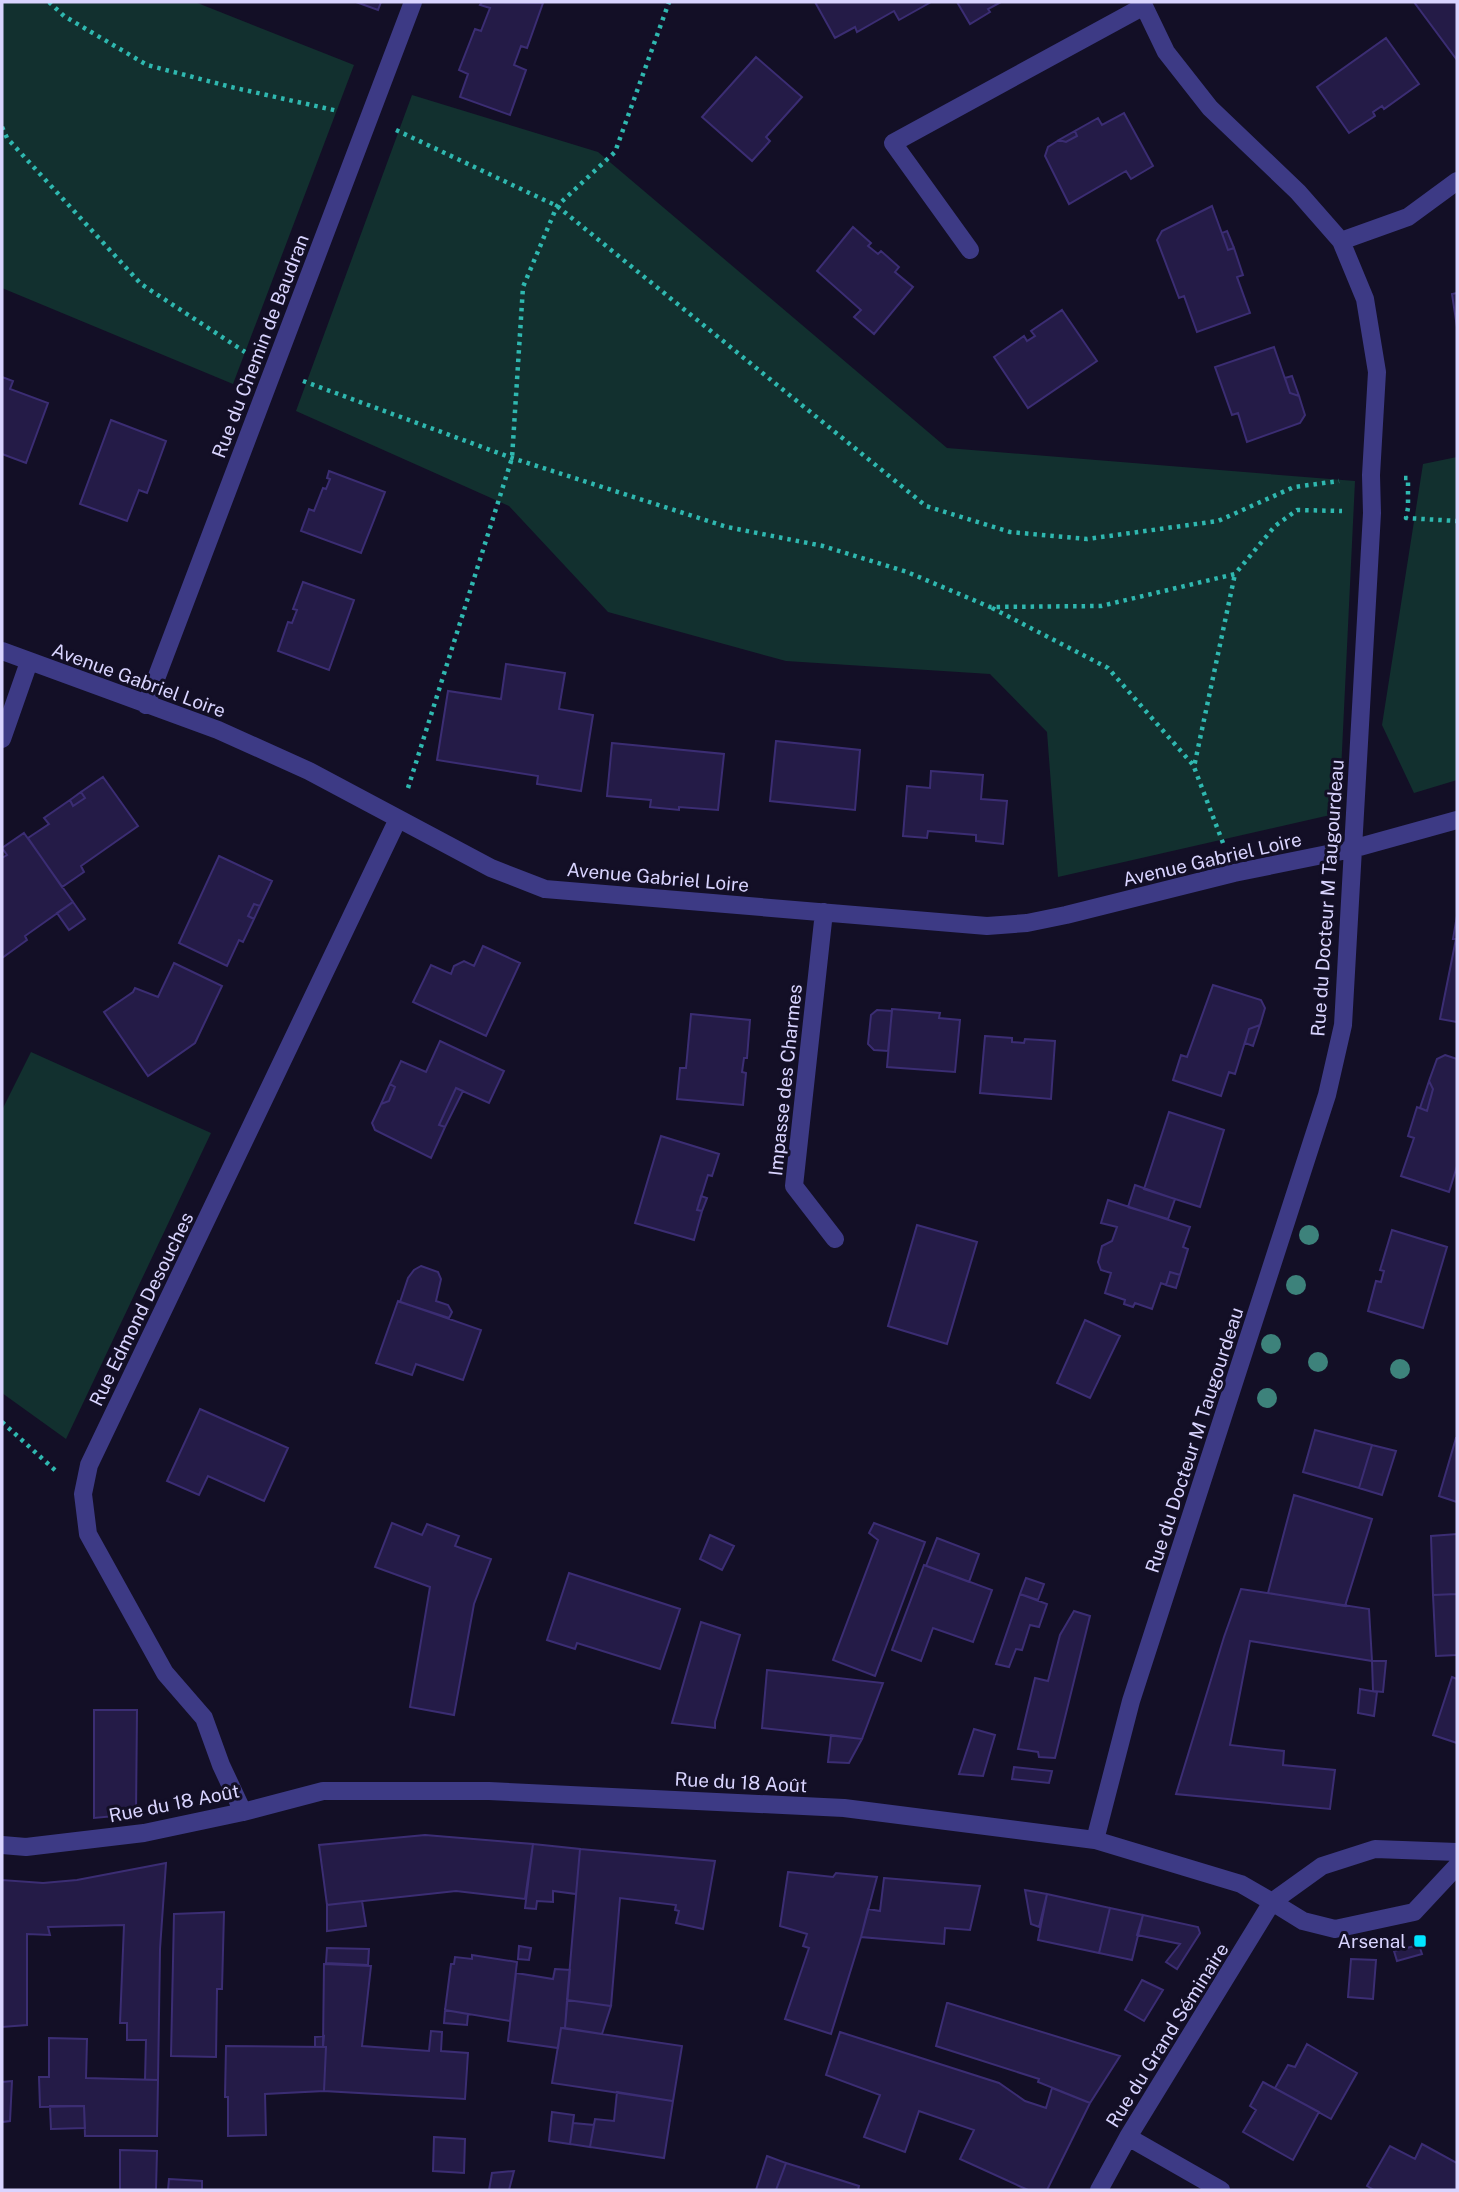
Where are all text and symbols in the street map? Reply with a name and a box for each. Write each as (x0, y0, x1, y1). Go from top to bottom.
street label: Rue du Chemin de Baudran (207, 231, 313, 461)
street label: Avenue Gabriel Loire (49, 638, 229, 722)
street label: Rue du Docteur M Taugourdeau (1306, 759, 1348, 1037)
street label: Avenue Gabriel Loire (1120, 828, 1304, 890)
street label: Avenue Gabriel Loire (566, 858, 750, 896)
street label: Impasse des Charmes (764, 983, 806, 1177)
street label: Rue Edmond Desouches (84, 1208, 198, 1410)
street label: Rue du Docteur M Taugourdeau (1141, 1304, 1247, 1576)
street label: Rue du 18 Août (674, 1768, 808, 1796)
street label: Rue du 18 Août (107, 1780, 241, 1826)
place label: Arsenal (1338, 1930, 1406, 1952)
marker: Arsenal (1412, 1933, 1428, 1949)
street label: Rue du Grand Séminaire (1101, 1939, 1233, 2131)

